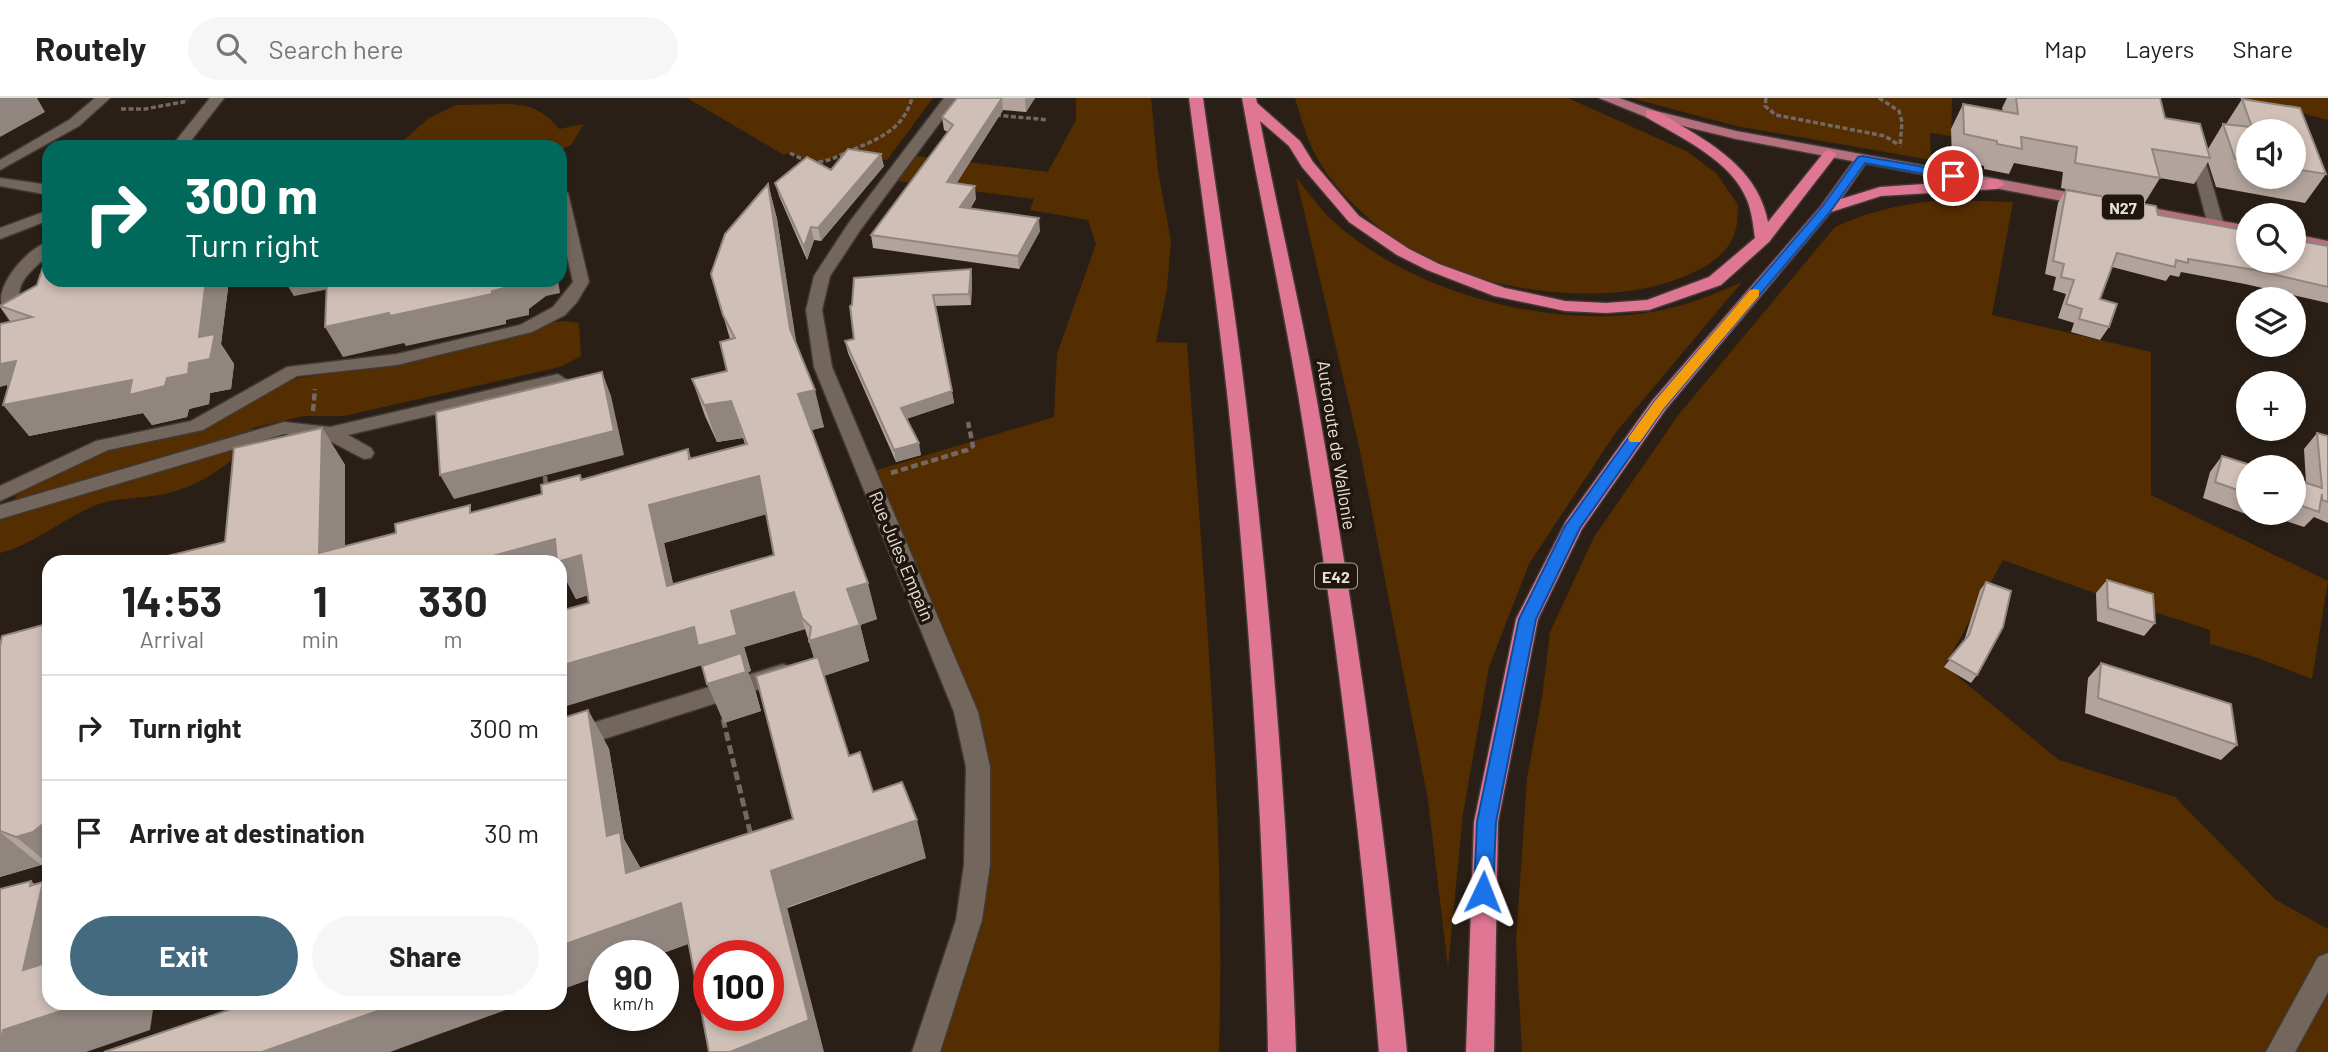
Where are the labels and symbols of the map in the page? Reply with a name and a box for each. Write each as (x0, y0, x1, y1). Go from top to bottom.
pin (1923, 146, 1983, 206)
road number: N27 (2102, 194, 2144, 220)
street label: Autoroute de Wallonie (1313, 359, 1361, 531)
street label: Rue Jules Empain (865, 488, 939, 624)
road number: E42 (1315, 564, 1357, 589)
position arrow (1446, 855, 1520, 929)
speed limit sign: 100 (693, 940, 784, 1031)

